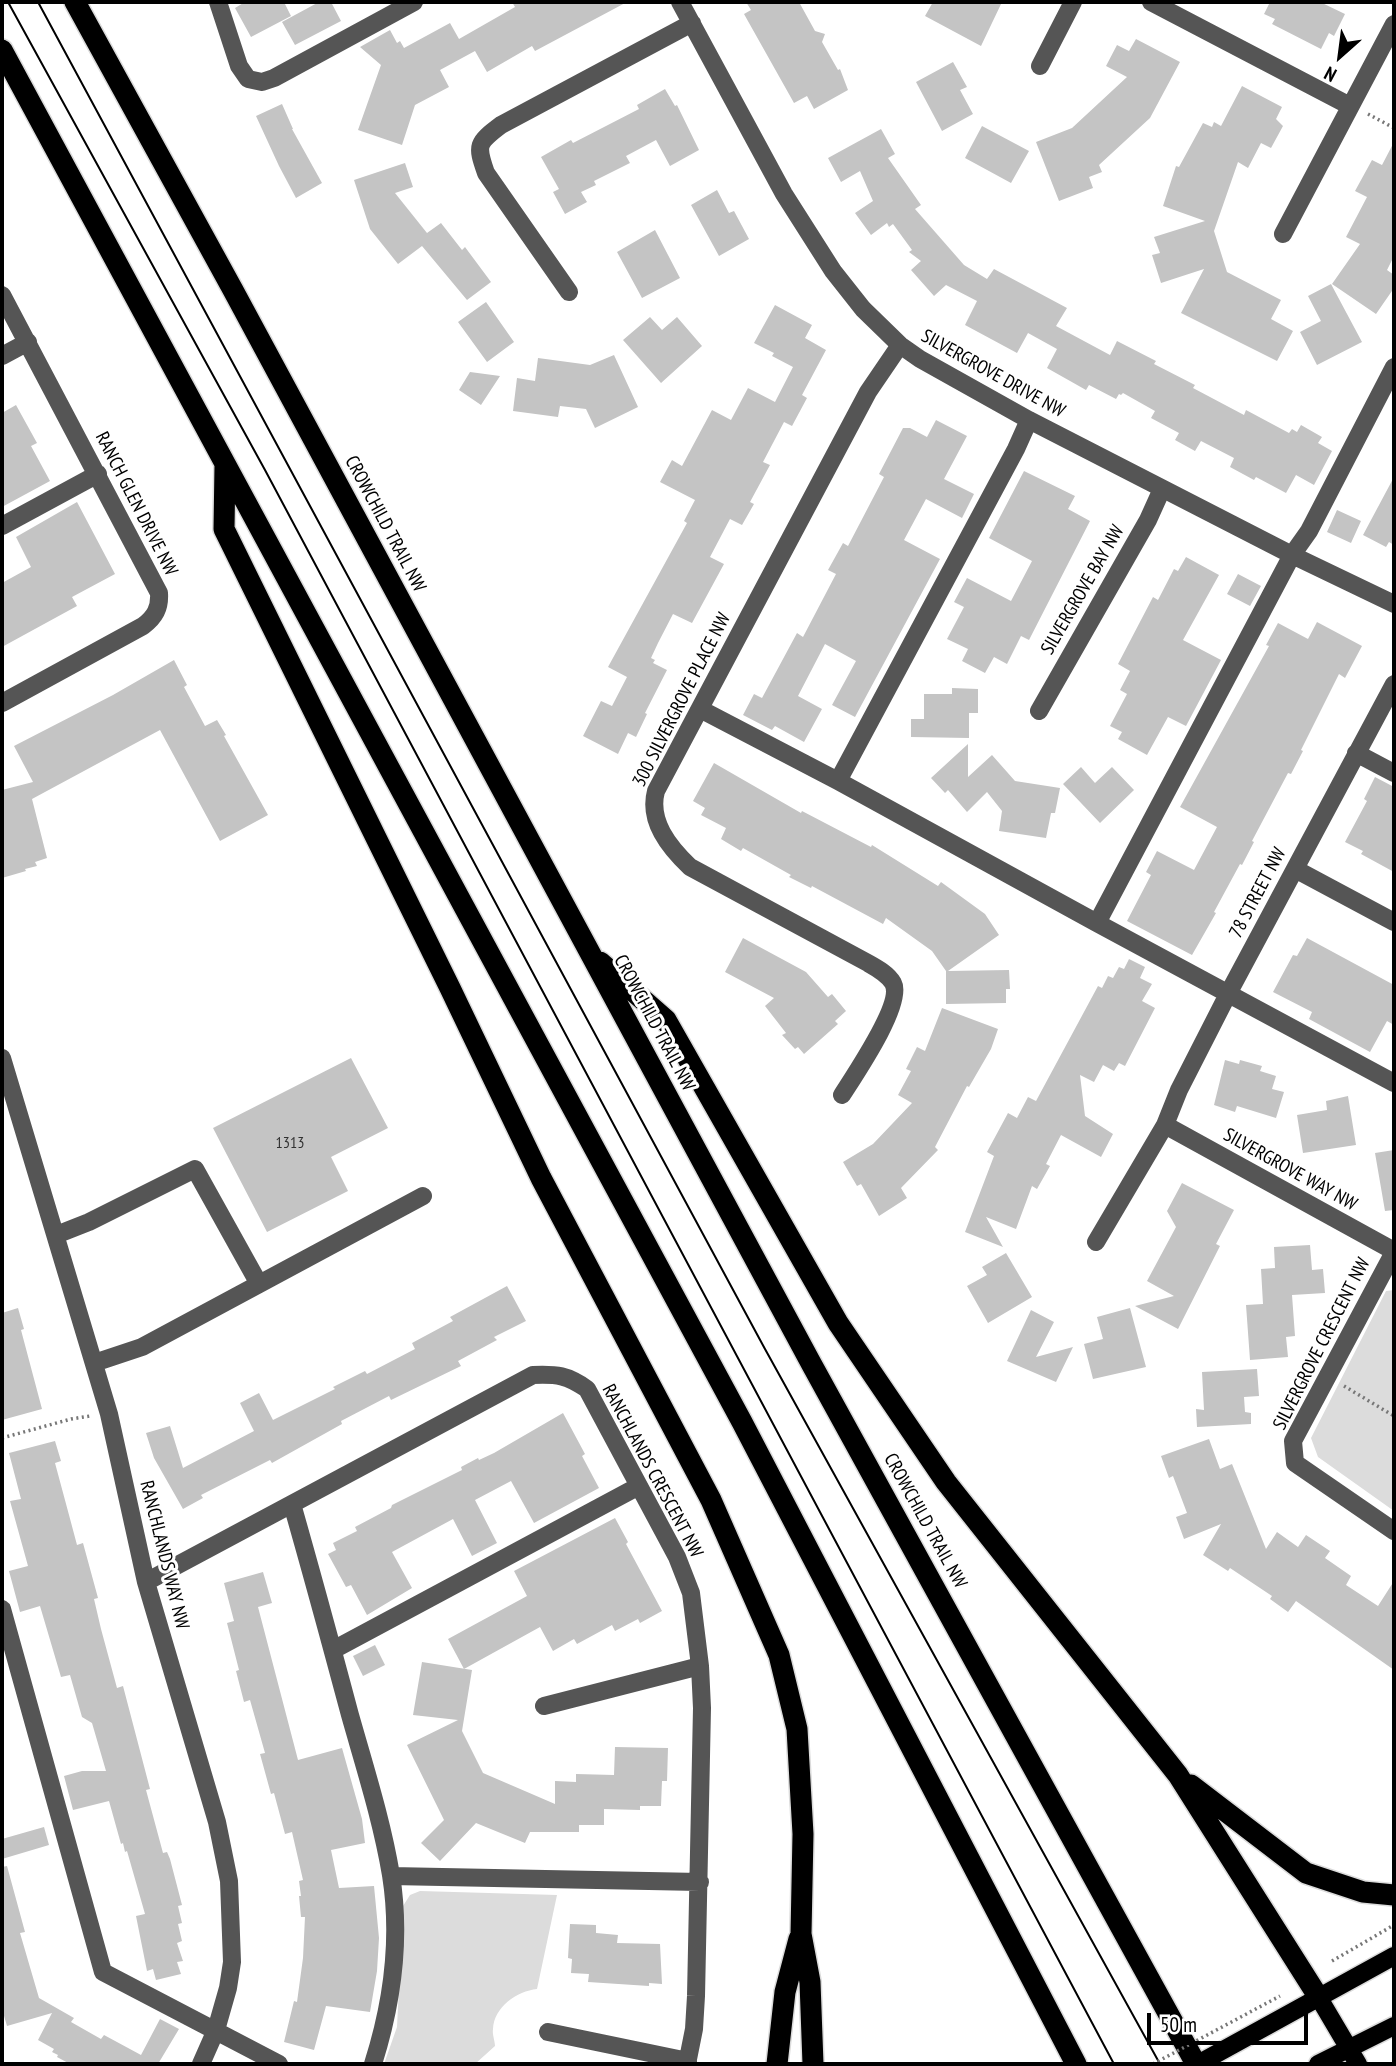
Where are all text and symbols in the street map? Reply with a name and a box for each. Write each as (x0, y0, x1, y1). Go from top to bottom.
north arrow (1305, 21, 1375, 91)
text: N (1320, 62, 1340, 88)
street label: SILVERGROVE DRIVE NW (917, 325, 1069, 423)
street label: RANCH GLEN DRIVE NW (90, 428, 182, 580)
street label: CROWCHILD TRAIL NW (340, 452, 430, 596)
street label: SILVERGROVE BAY NW (1037, 521, 1129, 659)
street label: 300 SILVERGROVE PLACE NW (628, 609, 736, 791)
street label: 78 STREET NW (1225, 844, 1291, 942)
street label: CROWCHILD TRAIL NW (609, 951, 699, 1095)
street label: SILVERGROVE WAY NW (1219, 1124, 1361, 1216)
house number: 1313 (276, 1133, 304, 1153)
street label: SILVERGROVE CRESCENT NW (1269, 1254, 1375, 1434)
street label: RANCHLANDS CRESCENT NW (597, 1381, 707, 1561)
street label: CROWCHILD TRAIL NW (879, 1450, 971, 1592)
street label: RANCHLANDS WAY NW (135, 1479, 193, 1631)
scale bar (1151, 2000, 1312, 2044)
text: 50 m (1160, 2011, 1197, 2038)

